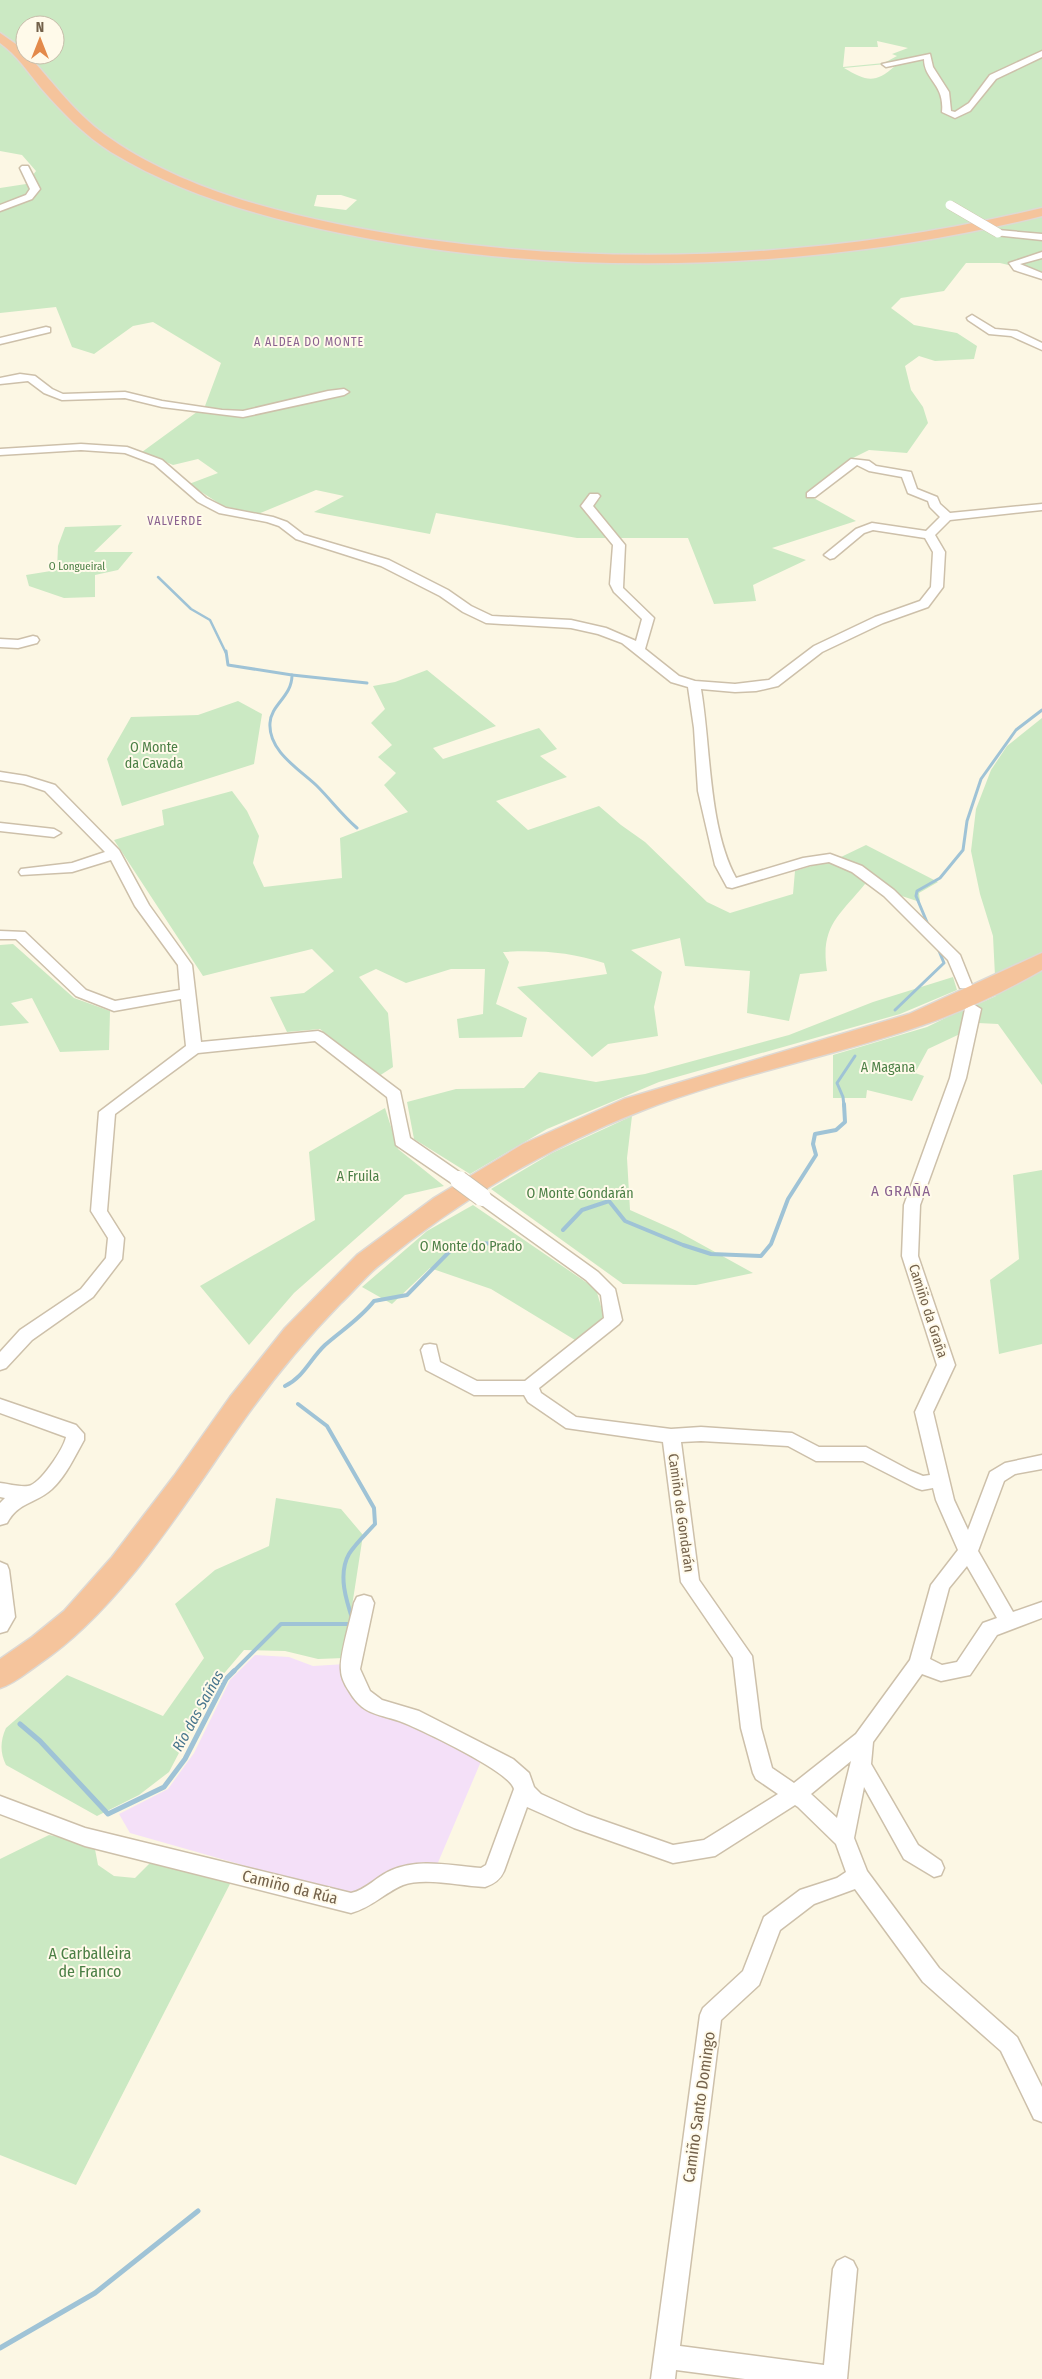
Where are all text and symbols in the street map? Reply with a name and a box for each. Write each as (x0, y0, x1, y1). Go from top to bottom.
north arrow (15, 15, 65, 65)
text: N (36, 19, 44, 36)
district label: A ALDEA DO MONTE (254, 335, 364, 349)
district label: VALVERDE (147, 514, 203, 528)
park label: O Longueiral (49, 560, 105, 573)
park label: O Monte da Cavada (125, 739, 183, 772)
park label: A Magana (861, 1059, 916, 1076)
park label: A Fruila (337, 1168, 379, 1185)
district label: A GRAÑA (871, 1182, 931, 1200)
park label: O Monte Gondarán (526, 1185, 634, 1202)
park label: O Monte do Prado (420, 1238, 522, 1255)
street label: Camiño da Graña (905, 1262, 951, 1360)
street label: Camiño de Gondarán (664, 1453, 698, 1573)
water label: Río das Saíñas (168, 1667, 228, 1755)
street label: Camiño da Rúa (240, 1866, 340, 1908)
park label: A Carballeira de Franco (49, 1944, 132, 1981)
street label: Camiño Santo Domingo (679, 2030, 719, 2184)

